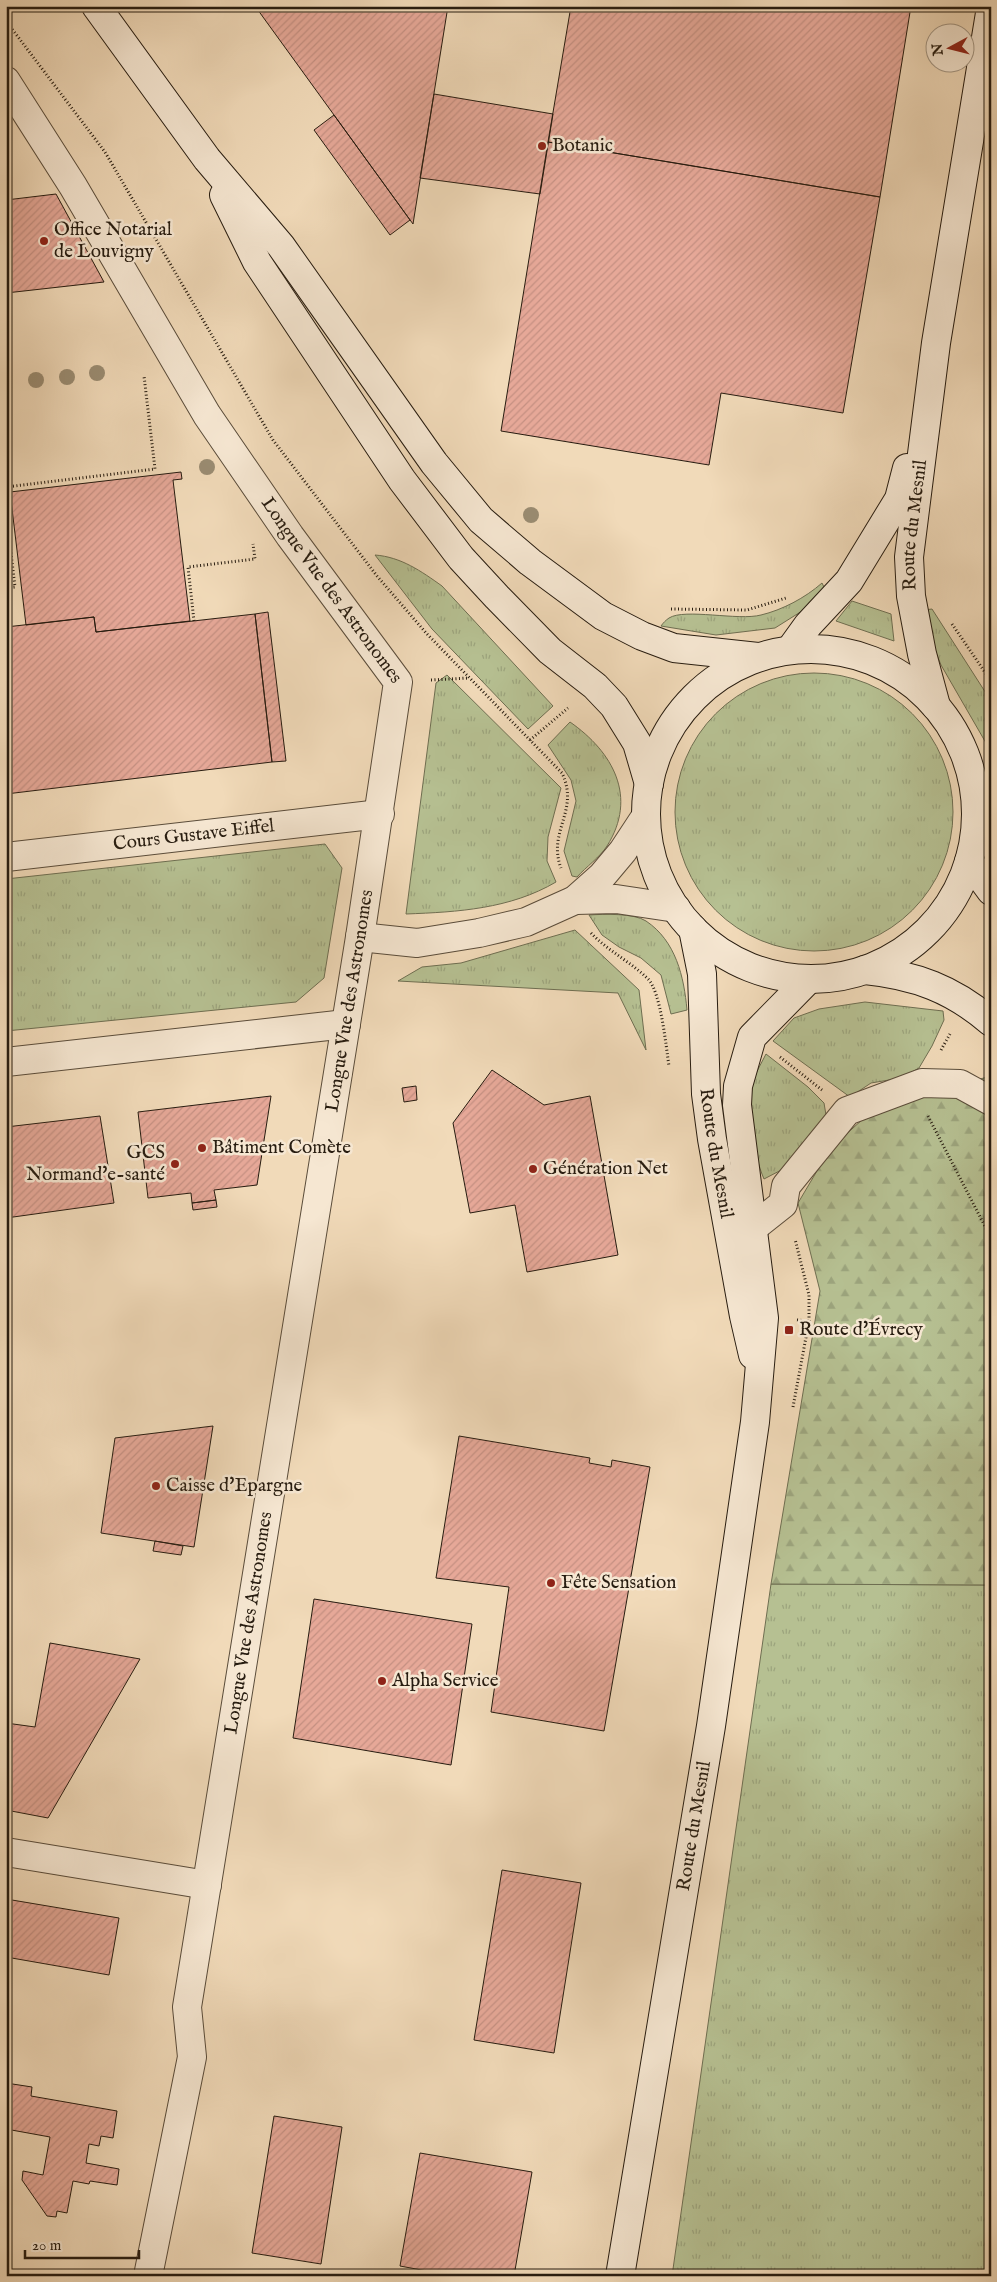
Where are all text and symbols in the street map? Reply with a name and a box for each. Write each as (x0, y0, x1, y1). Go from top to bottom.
north arrow (924, 22, 974, 72)
text: N (928, 42, 948, 58)
place label: Botanic (552, 134, 613, 158)
marker: Botanic (536, 140, 548, 152)
place label: Office Notarial de Louvigny (54, 218, 173, 264)
marker: Office Notarial de Louvigny (38, 235, 50, 247)
street label: Route du Mesnil (897, 458, 933, 591)
street label: Longue Vue des Astronomes (255, 493, 407, 689)
street label: Cours Gustave Eiffel (112, 814, 277, 857)
street label: Longue Vue des Astronomes (321, 888, 379, 1114)
street label: Route du Mesnil (693, 1087, 738, 1221)
place label: Bâtiment Comète (212, 1136, 351, 1160)
place label: GCS Normand'e-santé (26, 1141, 165, 1187)
marker: Bâtiment Comète (196, 1142, 208, 1154)
place label: Génération Net (543, 1157, 668, 1181)
marker: GCS Normand'e-santé (169, 1158, 181, 1170)
marker: Génération Net (527, 1163, 539, 1175)
place label: Route d'Évrecy (799, 1317, 923, 1342)
marker: Route d'Évrecy (783, 1324, 795, 1336)
place label: Caisse d'Epargne (166, 1474, 303, 1498)
marker: Caisse d'Epargne (150, 1480, 162, 1492)
street label: Longue Vue des Astronomes (220, 1510, 278, 1736)
place label: Fête Sensation (561, 1571, 676, 1595)
marker: Fête Sensation (545, 1577, 557, 1589)
place label: Alpha Service (391, 1669, 499, 1693)
marker: Alpha Service (376, 1675, 388, 1687)
street label: Route du Mesnil (672, 1758, 717, 1893)
scale bar (25, 2227, 139, 2259)
text: 20 m (32, 2236, 62, 2255)

